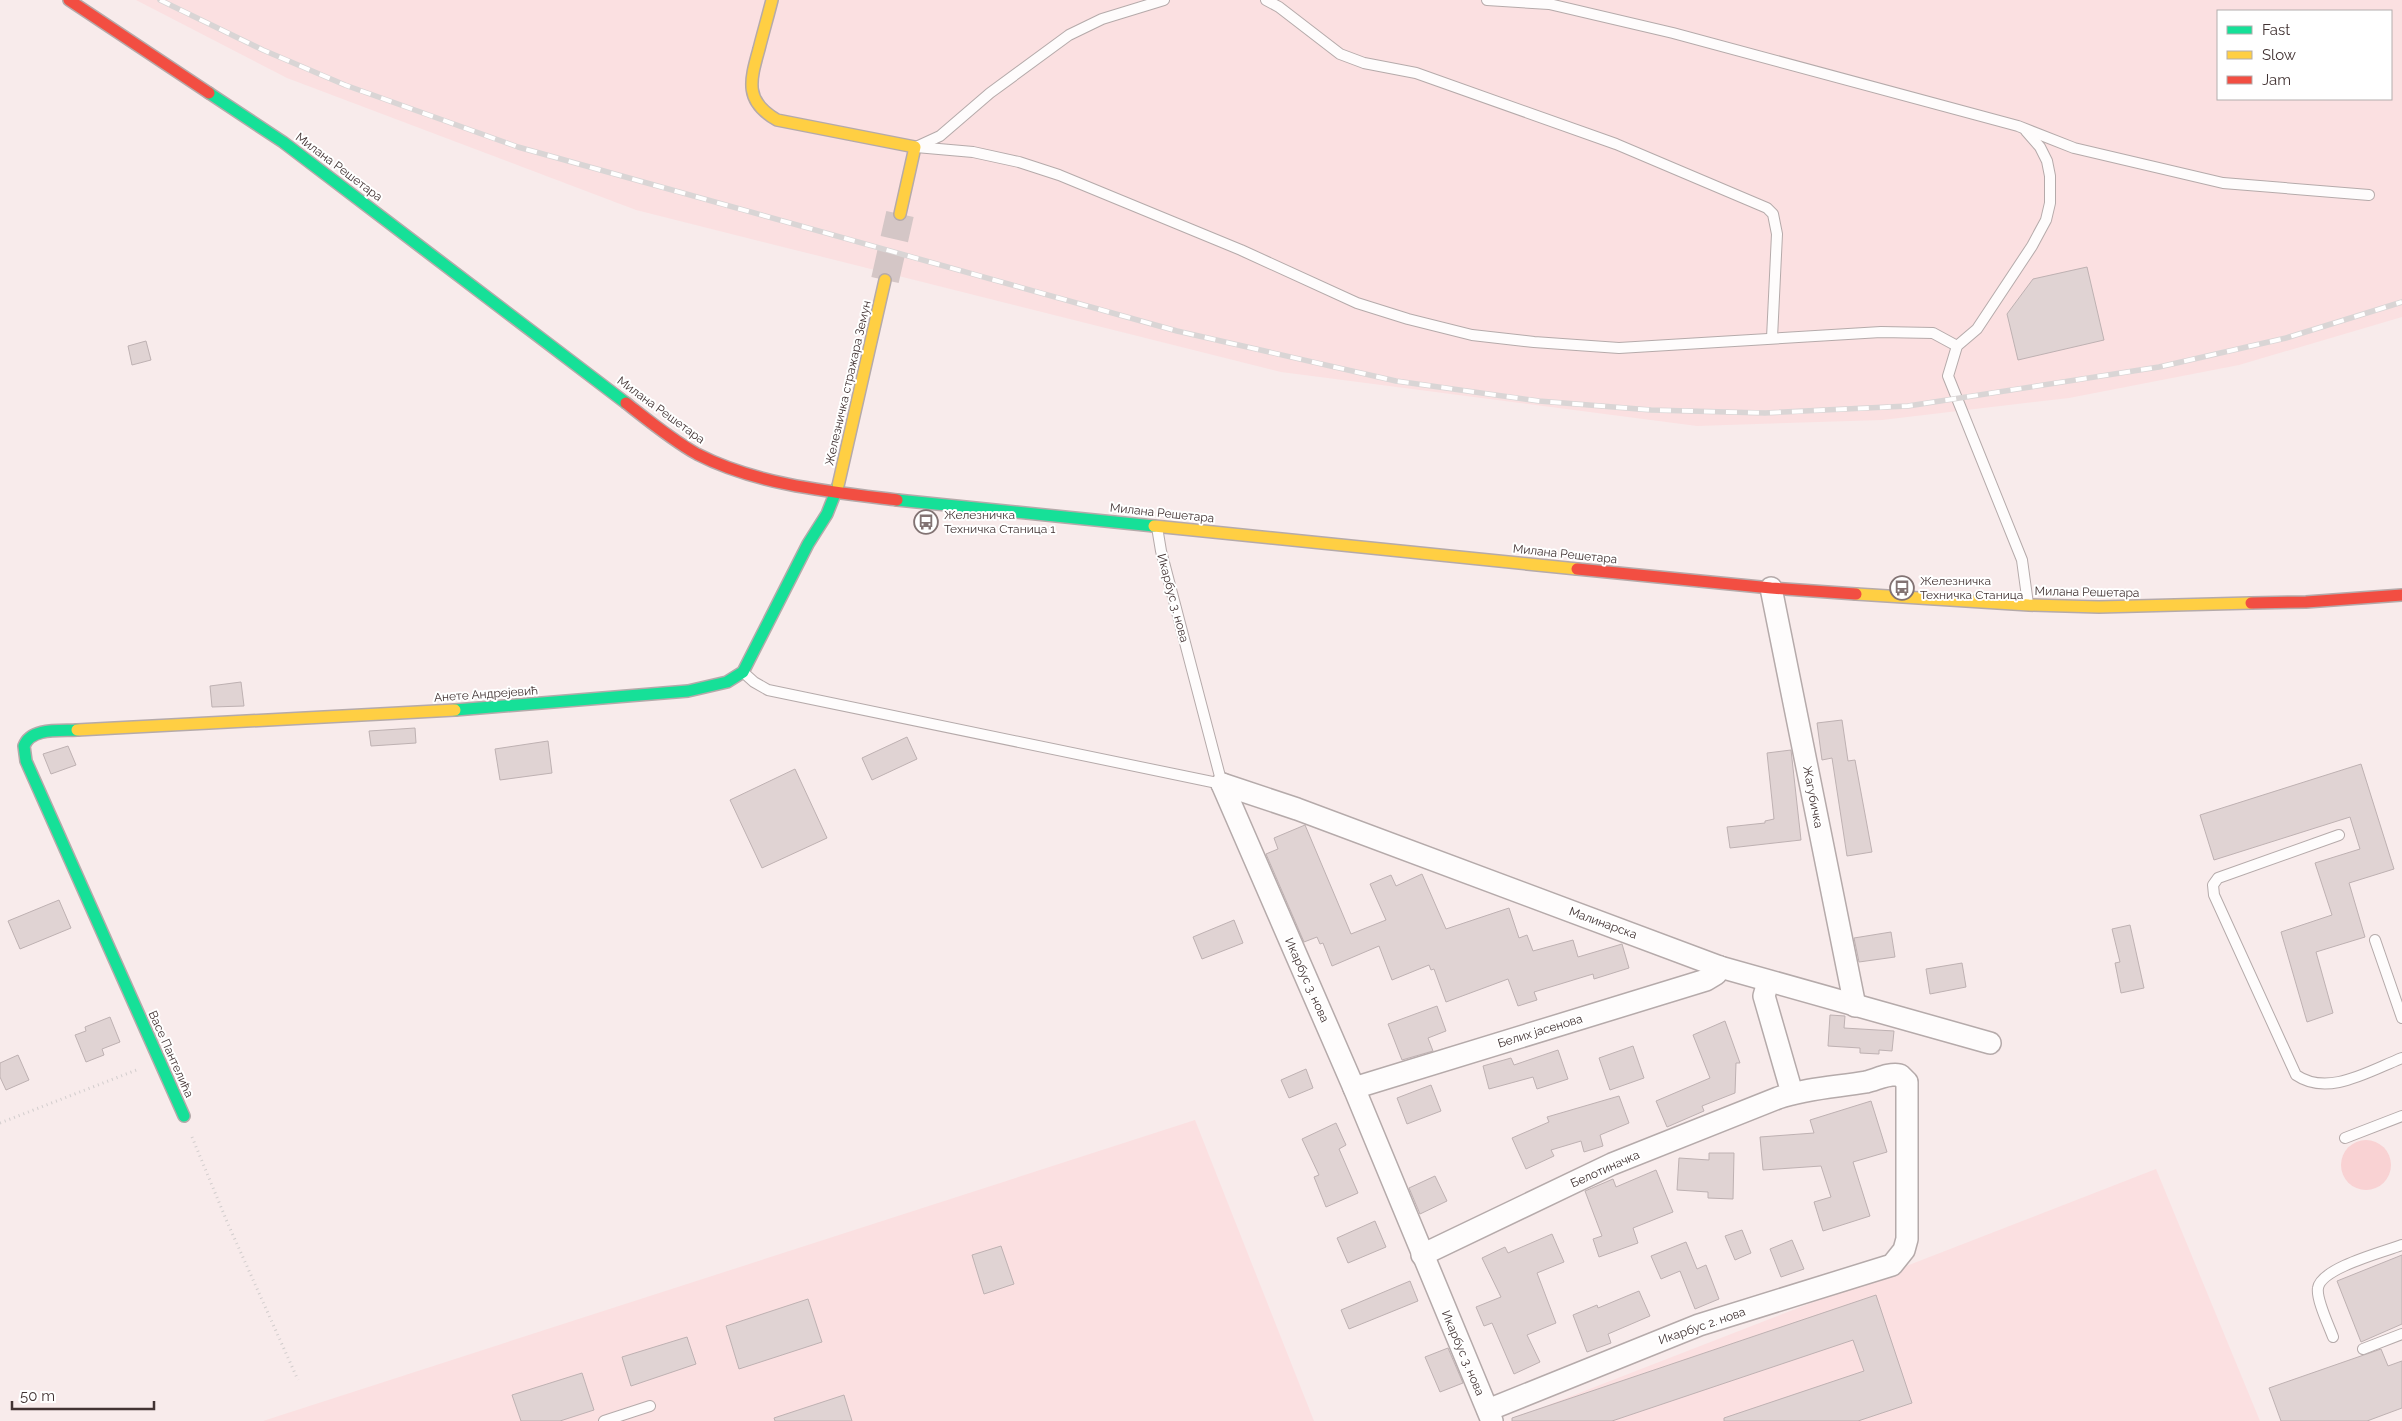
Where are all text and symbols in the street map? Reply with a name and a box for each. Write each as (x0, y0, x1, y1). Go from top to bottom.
legend (2217, 10, 2392, 100)
text: Fast (2262, 21, 2290, 39)
text: Slow (2262, 46, 2296, 64)
text: Jam (2262, 71, 2291, 89)
street label: Милана Решетара (293, 130, 385, 204)
street label: Железничка стражара Земун (822, 299, 874, 467)
street label: Милана Решетара (614, 374, 708, 446)
street label: Милана Решетара (1109, 501, 1215, 525)
place label: Железничка Техничка Станица 1 (944, 508, 1055, 536)
bus stop icon: Железничка Техничка Станица 1 (913, 509, 939, 535)
street label: Милана Решетара (1512, 542, 1618, 566)
street label: Икарбус 3. нова (1154, 552, 1192, 644)
place label: Железничка Техничка Станица (1920, 574, 2023, 602)
bus stop icon: Железничка Техничка Станица (1889, 575, 1915, 601)
street label: Милана Решетара (2034, 584, 2140, 600)
street label: Анете Андрејевић (433, 683, 539, 705)
street label: Жагубичка (1800, 765, 1826, 829)
street label: Малинарска (1567, 904, 1639, 942)
street label: Икарбус 3. нова (1282, 936, 1332, 1024)
street label: Васе Пантелића (146, 1008, 196, 1100)
street label: Белих јасенова (1496, 1011, 1584, 1051)
street label: Белотиначка (1568, 1148, 1642, 1190)
street label: Икарбус 2. нова (1657, 1305, 1747, 1347)
street label: Икарбус 3. нова (1439, 1308, 1487, 1398)
scale bar (12, 1378, 155, 1410)
text: 50 m (20, 1387, 55, 1405)

